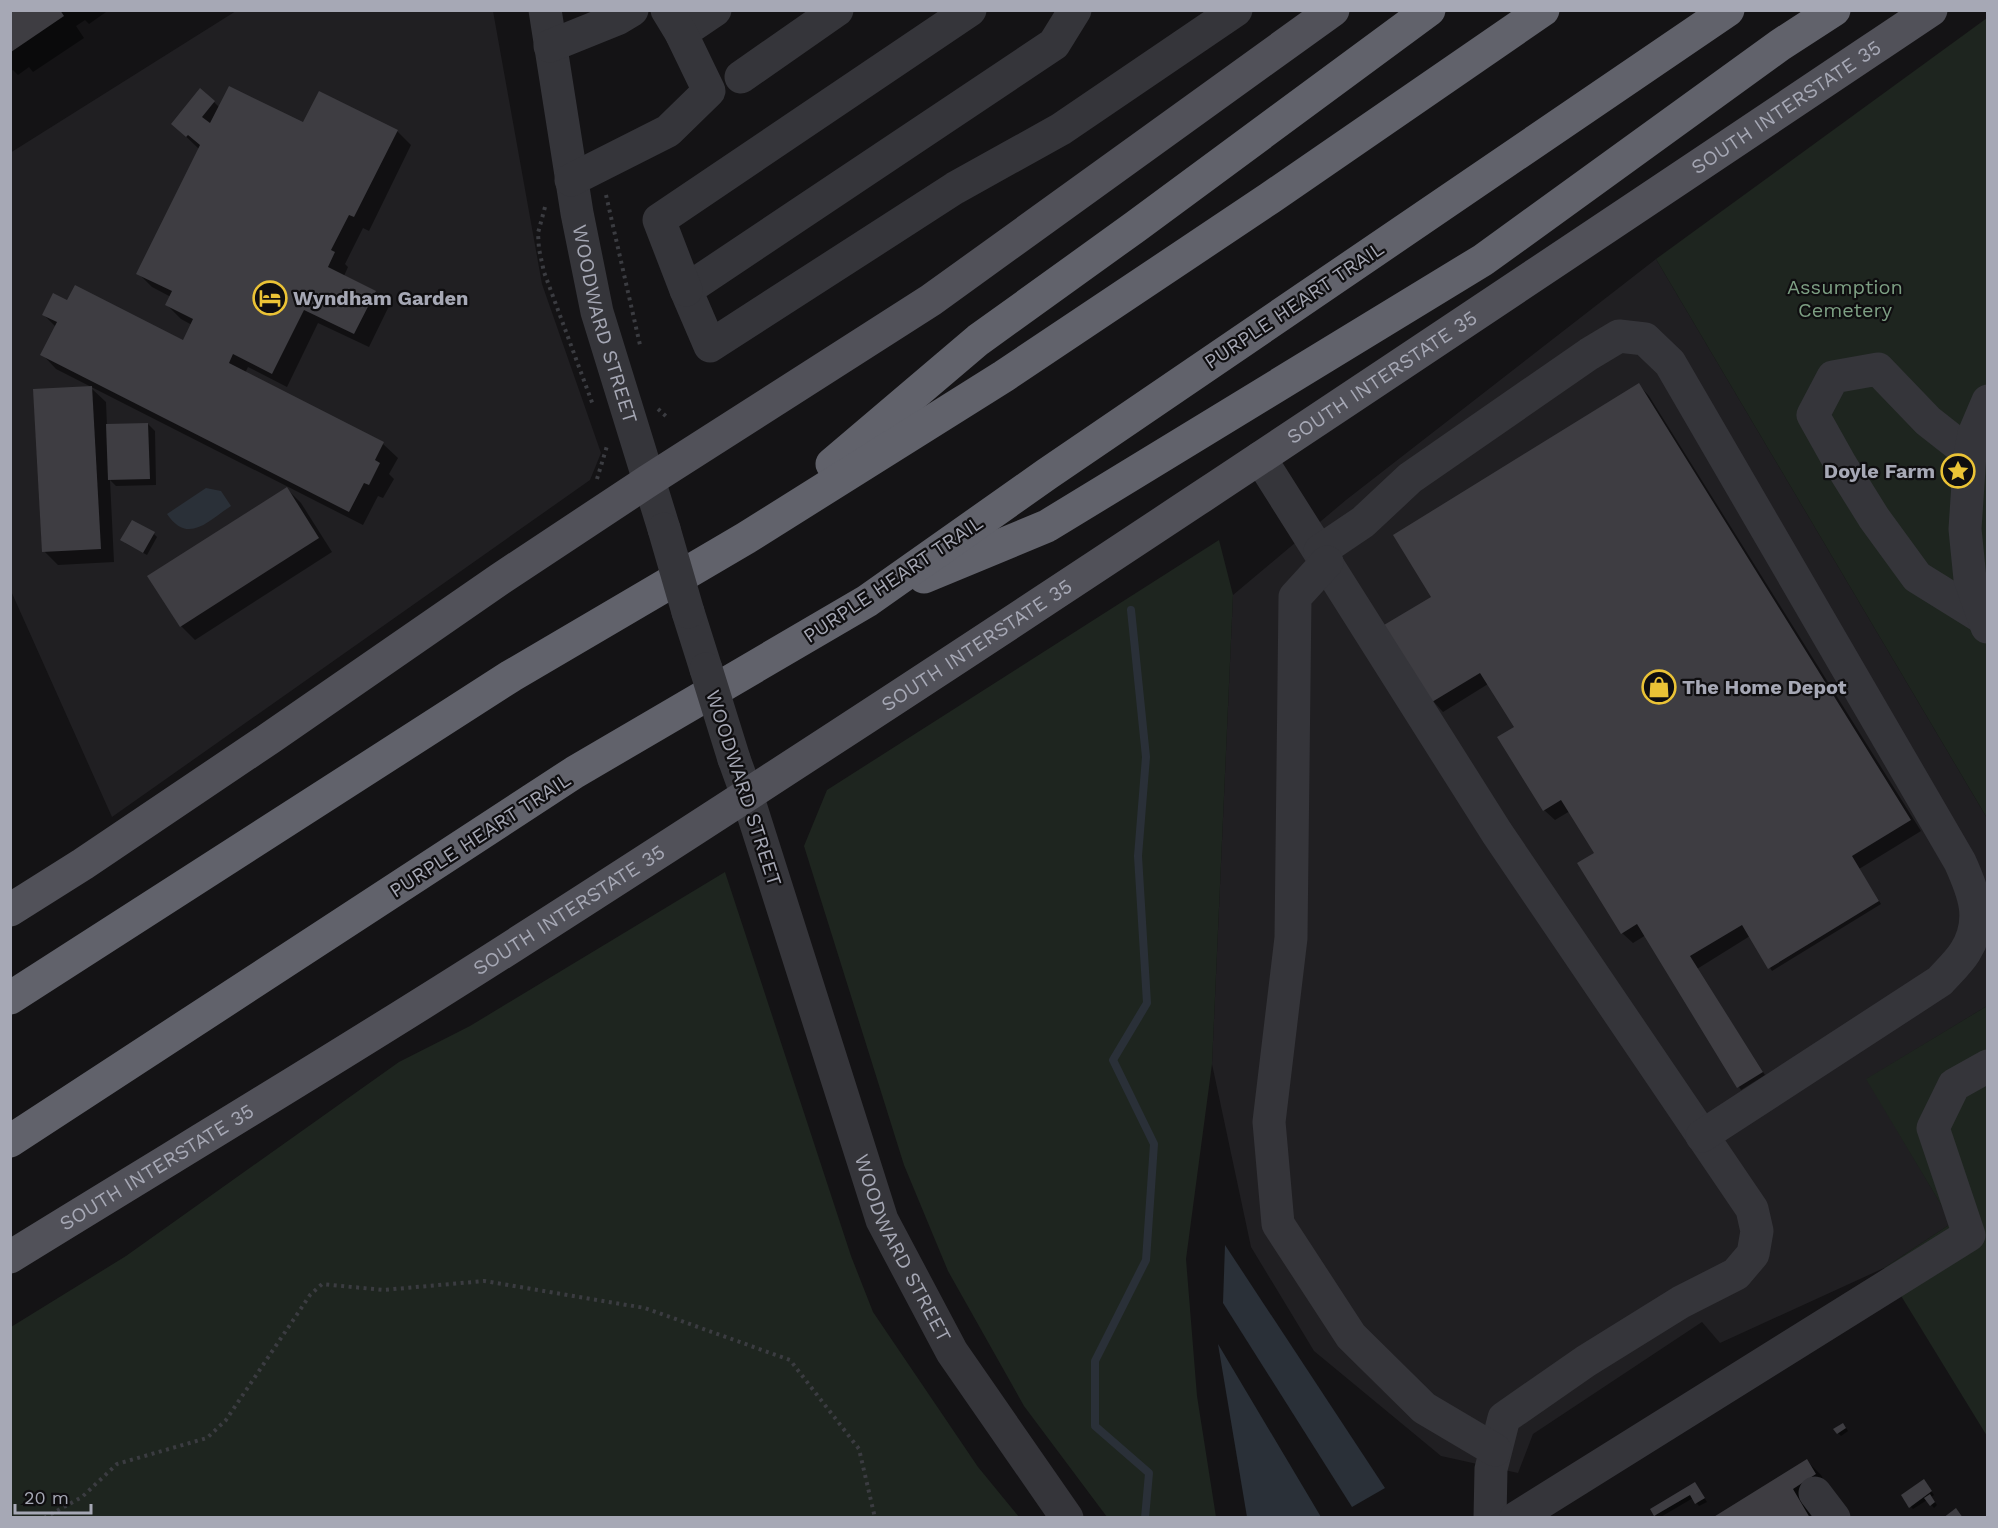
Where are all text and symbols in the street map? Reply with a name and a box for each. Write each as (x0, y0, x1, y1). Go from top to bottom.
street label: SOUTH INTERSTATE 35 (1687, 35, 1885, 179)
street label: WOODWARD STREET (568, 223, 643, 426)
street label: PURPLE HEART TRAIL (1200, 236, 1388, 374)
park label: Assumption Cemetery (1787, 275, 1903, 322)
hotel icon: Wyndham Garden (252, 280, 288, 316)
place label: Wyndham Garden (293, 286, 468, 310)
street label: SOUTH INTERSTATE 35 (1282, 305, 1481, 449)
place icon: Doyle Farm (1940, 453, 1976, 489)
place label: Doyle Farm (1824, 459, 1935, 483)
street label: PURPLE HEART TRAIL (799, 510, 987, 648)
street label: SOUTH INTERSTATE 35 (877, 574, 1076, 716)
shop icon: The Home Depot (1641, 669, 1677, 705)
place label: The Home Depot (1682, 675, 1847, 699)
street label: WOODWARD STREET (701, 687, 787, 889)
street label: PURPLE HEART TRAIL (385, 767, 575, 903)
street label: SOUTH INTERSTATE 35 (469, 839, 669, 980)
street label: SOUTH INTERSTATE 35 (55, 1099, 258, 1236)
street label: WOODWARD STREET (850, 1151, 956, 1346)
scale bar (15, 1477, 92, 1515)
text: 20 m (24, 1487, 69, 1508)

